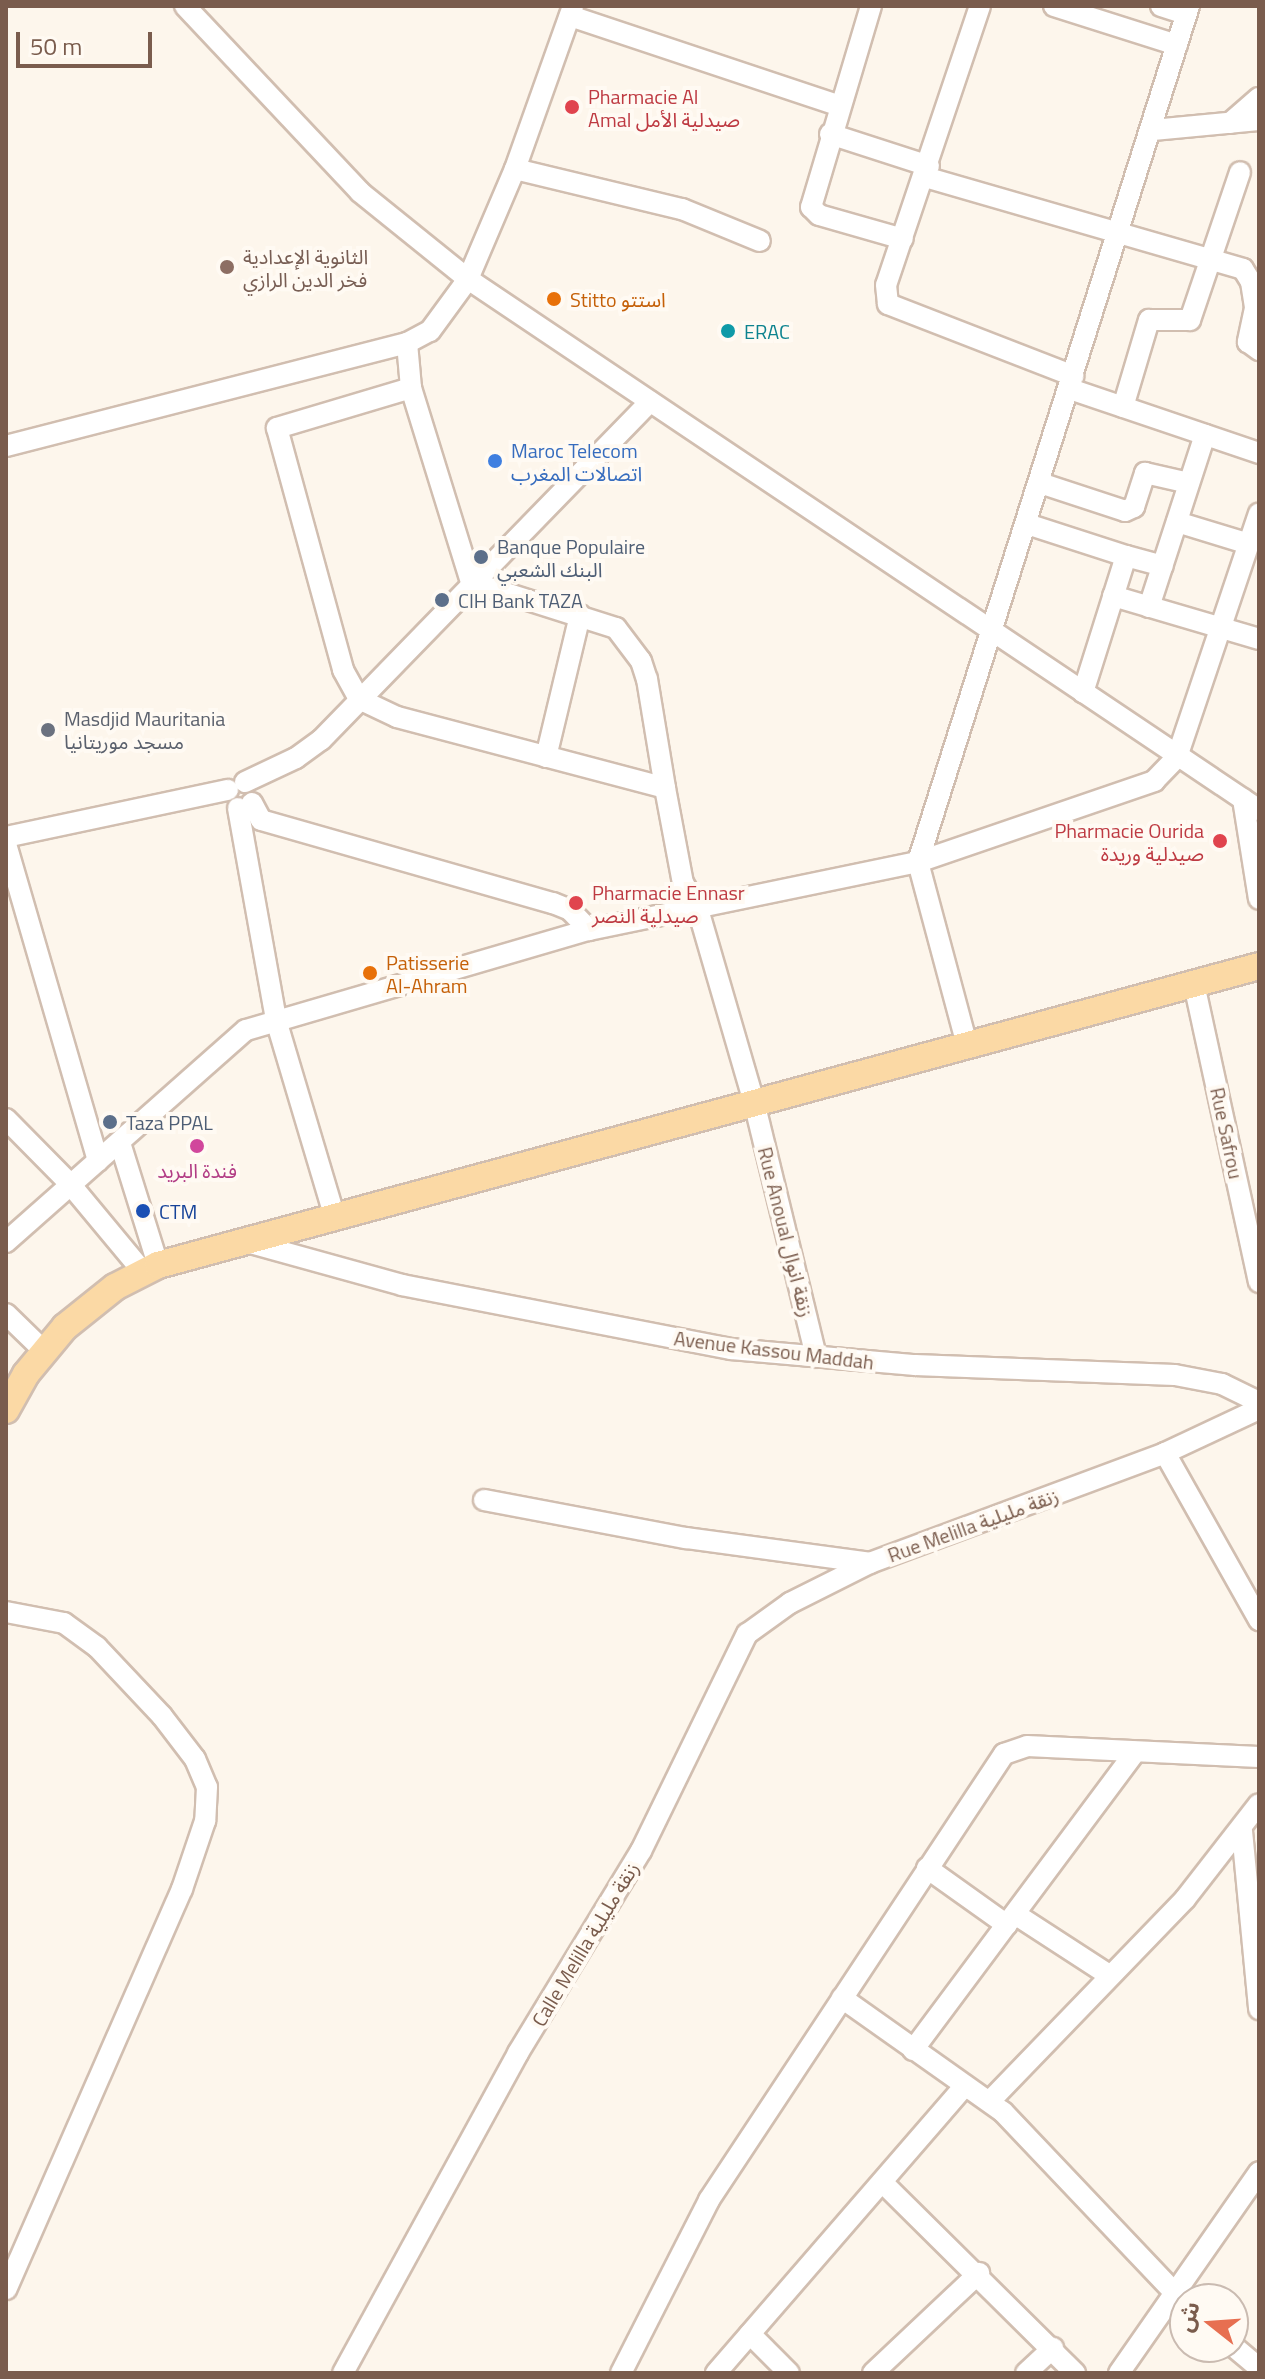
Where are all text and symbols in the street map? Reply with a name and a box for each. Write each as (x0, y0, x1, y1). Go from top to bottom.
scale bar (20, 16, 156, 66)
text: 50 m (30, 28, 82, 64)
place label: Pharmacie Al Amal صيدلية الأمل (588, 84, 740, 131)
marker: Pharmacie Al Amal صيدلية الأمل (563, 98, 581, 116)
place label: الثانوية الإعدادية فخر الدين الرازي (243, 244, 368, 291)
marker: الثانوية الإعدادية فخر الدين الرازي (218, 258, 236, 276)
place label: Stitto استتو (570, 287, 666, 311)
marker: Stitto استتو (545, 290, 563, 308)
place label: ERAC (744, 319, 790, 343)
marker: ERAC (719, 322, 737, 340)
place label: Maroc Telecom اتصالات المغرب (511, 438, 642, 485)
marker: Maroc Telecom اتصالات المغرب (486, 452, 504, 470)
place label: Banque Populaire البنك الشعبي (497, 534, 645, 581)
marker: Banque Populaire البنك الشعبي (472, 548, 490, 566)
place label: CIH Bank TAZA (458, 588, 583, 612)
marker: CIH Bank TAZA (433, 591, 451, 609)
place label: Masdjid Mauritania مسجد موريتانيا (64, 706, 225, 753)
marker: Masdjid Mauritania مسجد موريتانيا (39, 721, 57, 739)
place label: Pharmacie Ourida صيدلية وريدة (1054, 818, 1204, 865)
marker: Pharmacie Ourida صيدلية وريدة (1211, 832, 1229, 850)
place label: Pharmacie Ennasr صيدلية النصر (592, 880, 745, 927)
marker: Pharmacie Ennasr صيدلية النصر (567, 894, 585, 912)
place label: Patisserie Al-Ahram (386, 950, 469, 997)
marker: Patisserie Al-Ahram (361, 964, 379, 982)
street label: Rue Safrou (1206, 1085, 1248, 1181)
place label: Taza PPAL (126, 1110, 213, 1134)
marker: Taza PPAL (101, 1113, 119, 1131)
marker: فندة البريد (188, 1137, 206, 1155)
street label: Rue Anoual زنقة انوال (753, 1144, 819, 1320)
place label: فندة البريد (157, 1158, 237, 1182)
place label: CTM (159, 1199, 197, 1223)
marker: CTM (134, 1202, 152, 1220)
street label: Avenue Kassou Maddah (673, 1326, 875, 1374)
street label: Rue Melilla زنقة مليلية (884, 1483, 1062, 1567)
street label: Calle Melilla زنقة مليلية (526, 1858, 644, 2030)
north arrow (1169, 2283, 1249, 2363)
text: ش (1167, 2297, 1209, 2336)

